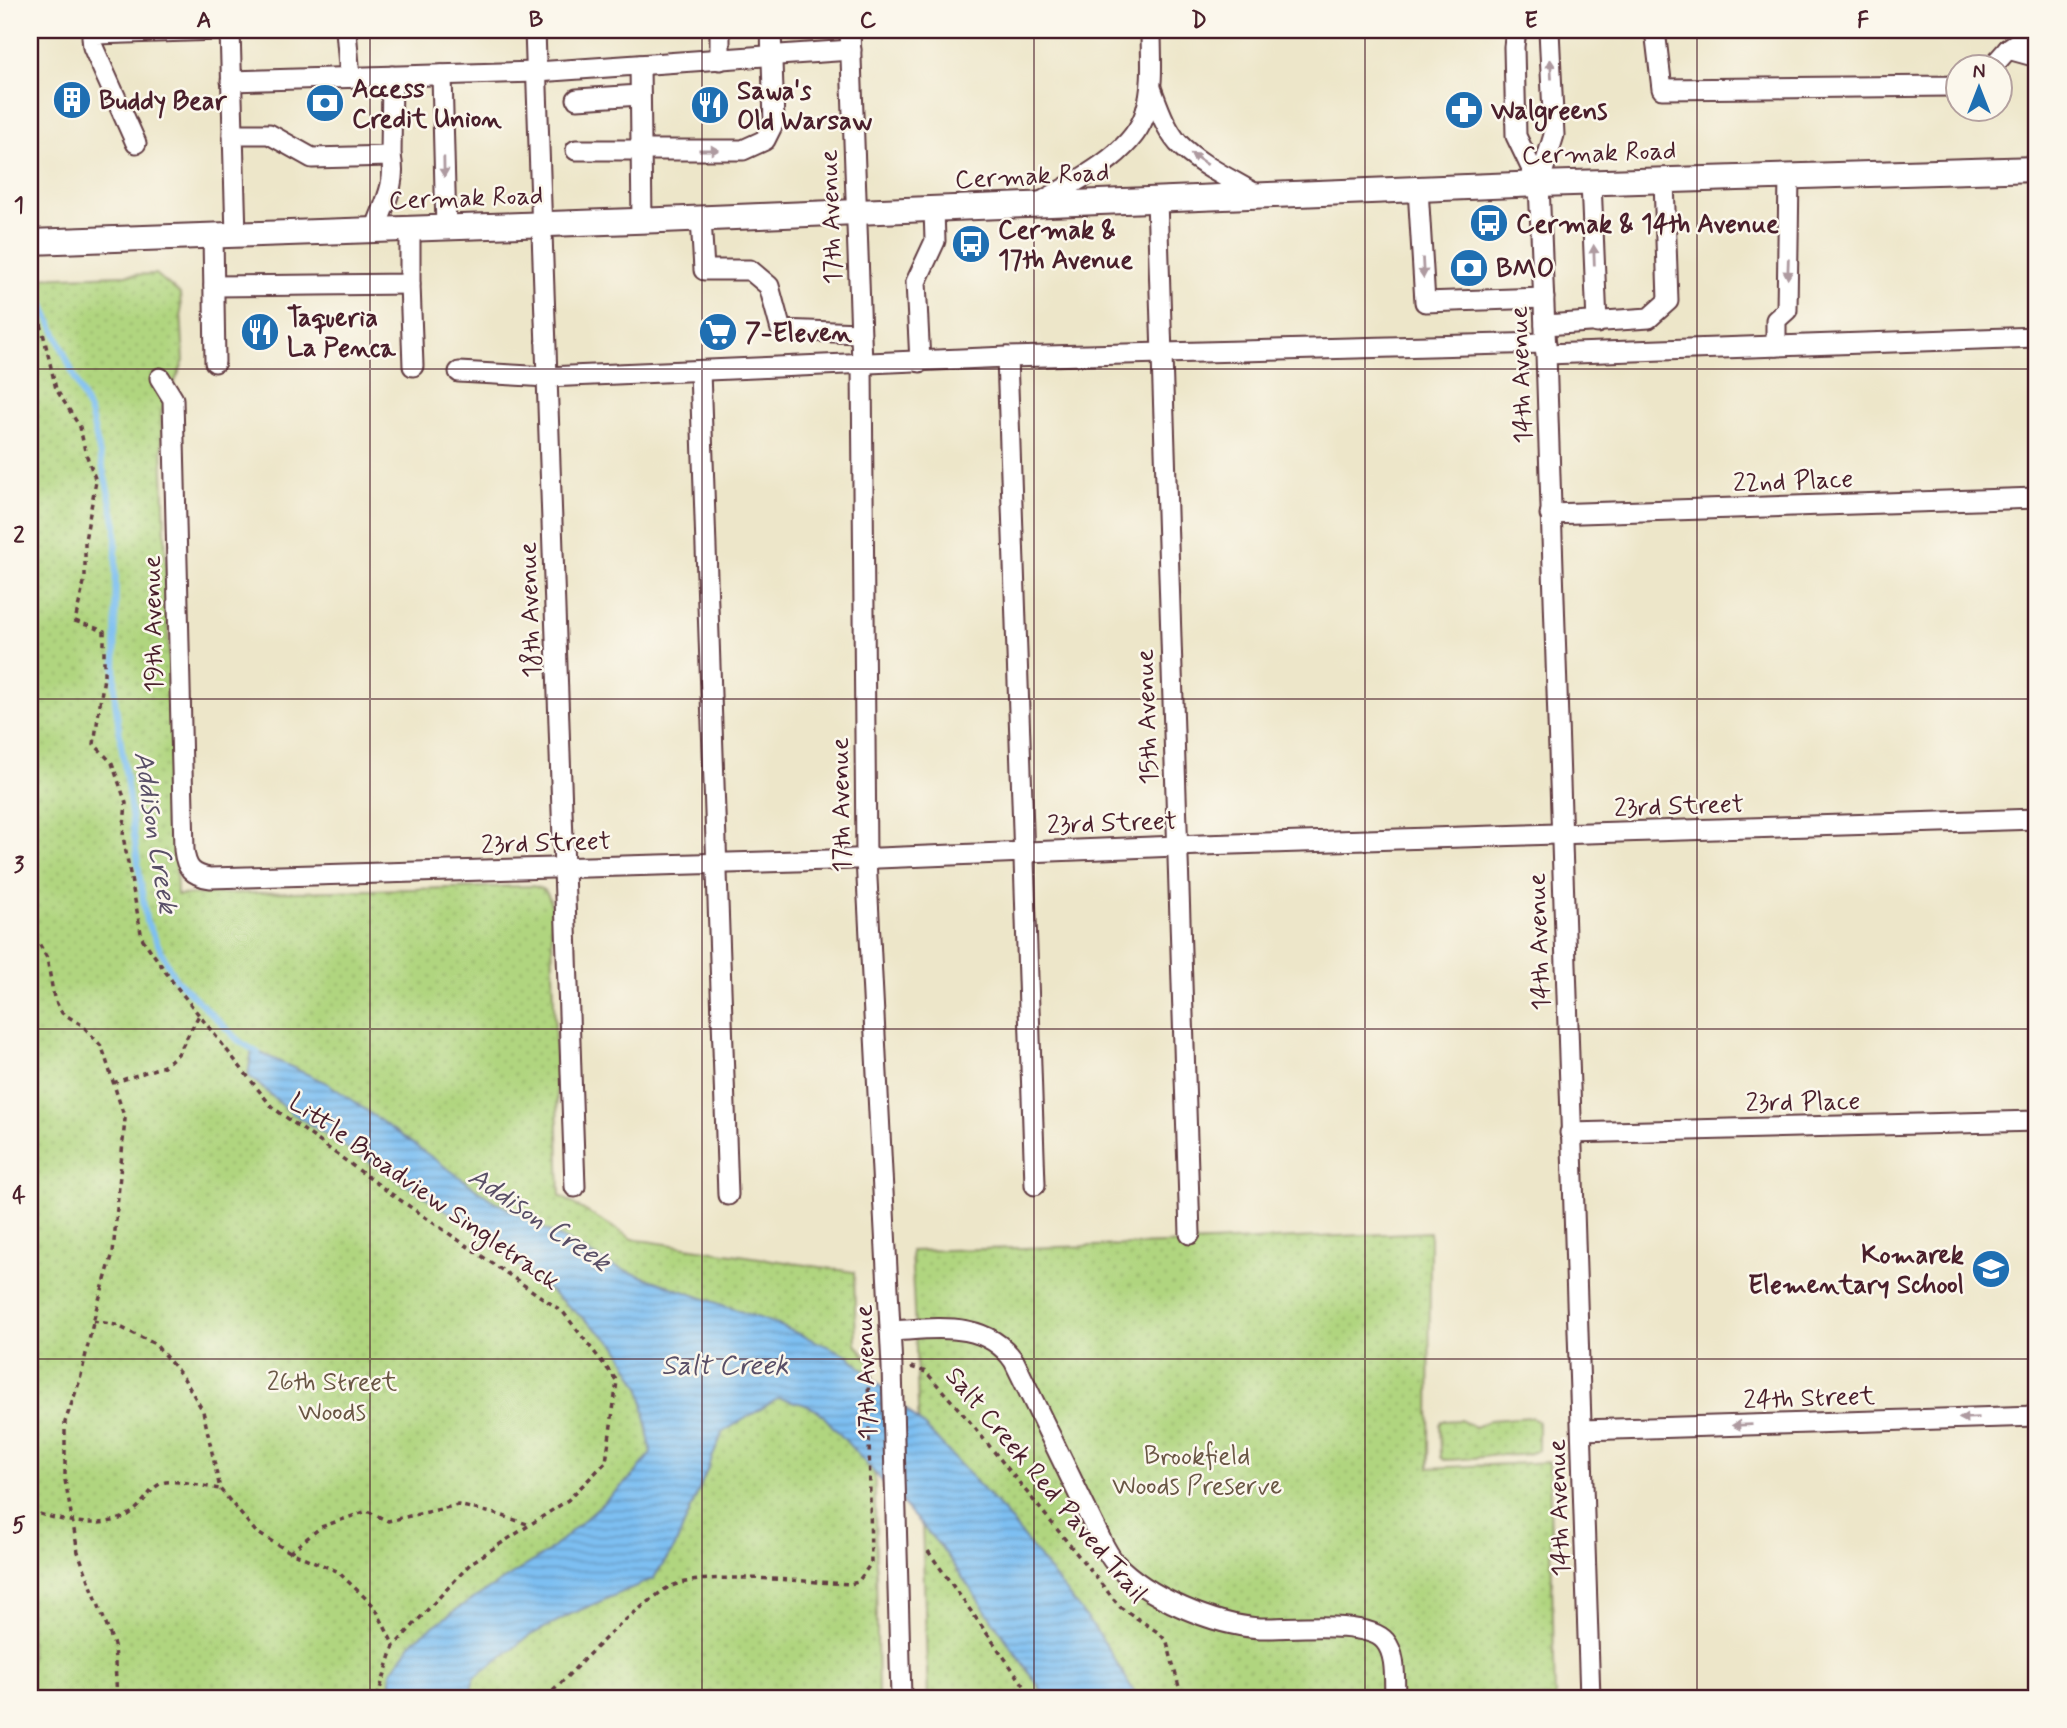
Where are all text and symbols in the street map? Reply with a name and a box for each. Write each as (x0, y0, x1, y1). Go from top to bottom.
text: A (196, 6, 212, 36)
text: B (529, 6, 544, 36)
text: C (860, 6, 877, 36)
text: D (1191, 6, 1207, 36)
text: E (1524, 6, 1538, 36)
text: F (1857, 6, 1869, 36)
north arrow (1944, 52, 2014, 122)
one-way arrow (1545, 58, 1556, 80)
text: N (1973, 60, 1985, 85)
place label: Access Credit Union (352, 73, 502, 137)
place label: Sawa's Old Warsaw (737, 75, 873, 139)
building icon: Buddy Bear (51, 79, 93, 121)
bank icon: Access Credit Union (304, 82, 346, 124)
restaurant icon: Sawa's Old Warsaw (689, 84, 731, 126)
place label: Buddy Bear (99, 85, 227, 119)
pharmacy icon: Walgreens (1443, 89, 1485, 131)
place label: Walgreens (1490, 95, 1608, 132)
street label: Cermak Road (1521, 134, 1677, 174)
one-way arrow (699, 144, 721, 156)
street label: 17th Avenue (813, 149, 851, 285)
one-way arrow (1189, 153, 1208, 166)
street label: Cermak Road (954, 156, 1110, 198)
one-way arrow (438, 157, 450, 179)
street label: Cermak Road (388, 179, 544, 219)
text: 1 (14, 191, 24, 221)
bus stop icon: Cermak & 14th Avenue (1468, 202, 1510, 244)
place label: Cermak & 14th Avenue (1516, 208, 1779, 242)
place label: Cermak & 17th Avenue (998, 214, 1133, 278)
bus stop icon: Cermak & 17th Avenue (950, 223, 992, 265)
one-way arrow (1589, 244, 1600, 266)
bank icon: BMO (1448, 247, 1490, 289)
place label: BMO (1496, 253, 1554, 287)
one-way arrow (1418, 258, 1429, 280)
one-way arrow (1783, 258, 1794, 280)
place label: Taqueria La Penca (287, 302, 397, 366)
street label: 14th Avenue (1503, 305, 1541, 444)
restaurant icon: Taqueria La Penca (239, 311, 281, 353)
supermarket icon: 7-Eleven (697, 311, 739, 353)
place label: 7-Eleven (745, 317, 852, 351)
street label: 22nd Place (1732, 463, 1854, 501)
text: 2 (13, 521, 25, 551)
street label: 18th Avenue (512, 541, 550, 679)
street label: 19th Avenue (136, 555, 172, 693)
street label: 15th Avenue (1129, 648, 1167, 785)
street label: 17th Avenue (824, 737, 860, 873)
water label: Addison Creek (123, 748, 186, 918)
street label: 23rd Street (1613, 788, 1745, 826)
street label: 23rd Street (1046, 805, 1178, 843)
street label: 23rd Street (480, 825, 612, 863)
text: 3 (14, 851, 25, 881)
street label: 14th Avenue (1521, 872, 1559, 1011)
street label: 23rd Place (1745, 1085, 1861, 1121)
street label: Little Broadview Singletrack (280, 1086, 566, 1301)
water label: Addison Creek (460, 1159, 618, 1282)
text: 4 (12, 1181, 26, 1211)
place label: Komarek Elementary School (1748, 1239, 1964, 1303)
school or university icon: Komarek Elementary School (1970, 1248, 2012, 1290)
street label: 17th Avenue (848, 1304, 886, 1440)
water label: Salt Creek (661, 1348, 789, 1385)
street label: Salt Creek Red Paved Trail (937, 1360, 1154, 1610)
park label: 26th Street Woods (267, 1366, 397, 1430)
street label: 24th Street (1743, 1380, 1876, 1418)
one-way arrow (1958, 1412, 1980, 1423)
one-way arrow (1730, 1419, 1752, 1431)
street label: 14th Avenue (1541, 1438, 1579, 1577)
park label: Brookfield Woods Preserve (1112, 1440, 1282, 1504)
text: 5 (12, 1511, 26, 1541)

